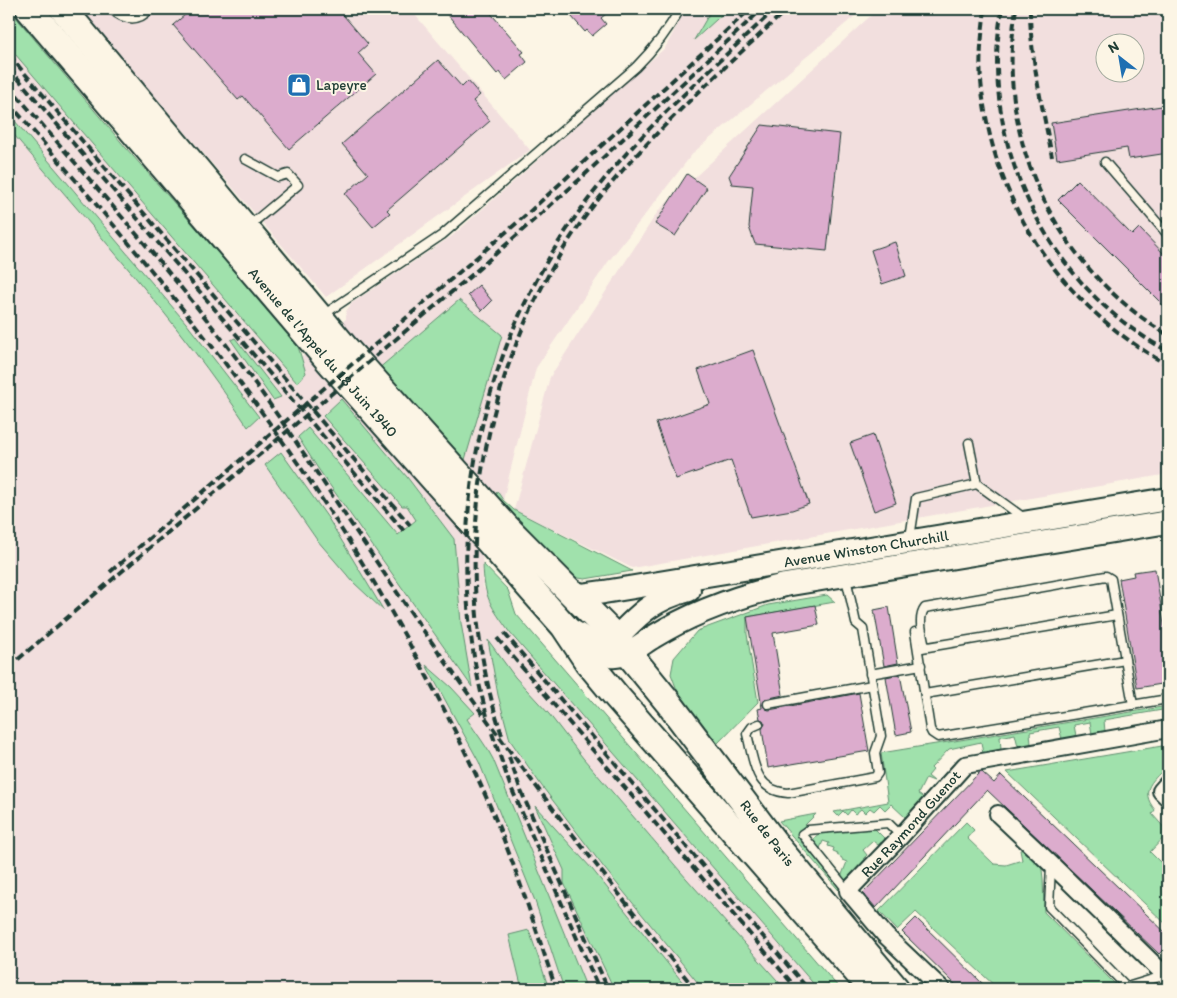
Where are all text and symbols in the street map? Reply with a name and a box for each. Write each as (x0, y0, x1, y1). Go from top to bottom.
north arrow (1094, 32, 1144, 82)
text: N (1105, 38, 1122, 57)
shop icon: Lapeyre (286, 72, 312, 98)
place label: Lapeyre (316, 76, 367, 94)
street label: Avenue de l'Appel du 18 Juin 1940 (245, 264, 401, 441)
street label: Avenue Winston Churchill (783, 526, 951, 571)
street label: Rue Raymond Guenot (857, 766, 965, 881)
street label: Rue de Paris (736, 796, 799, 870)

